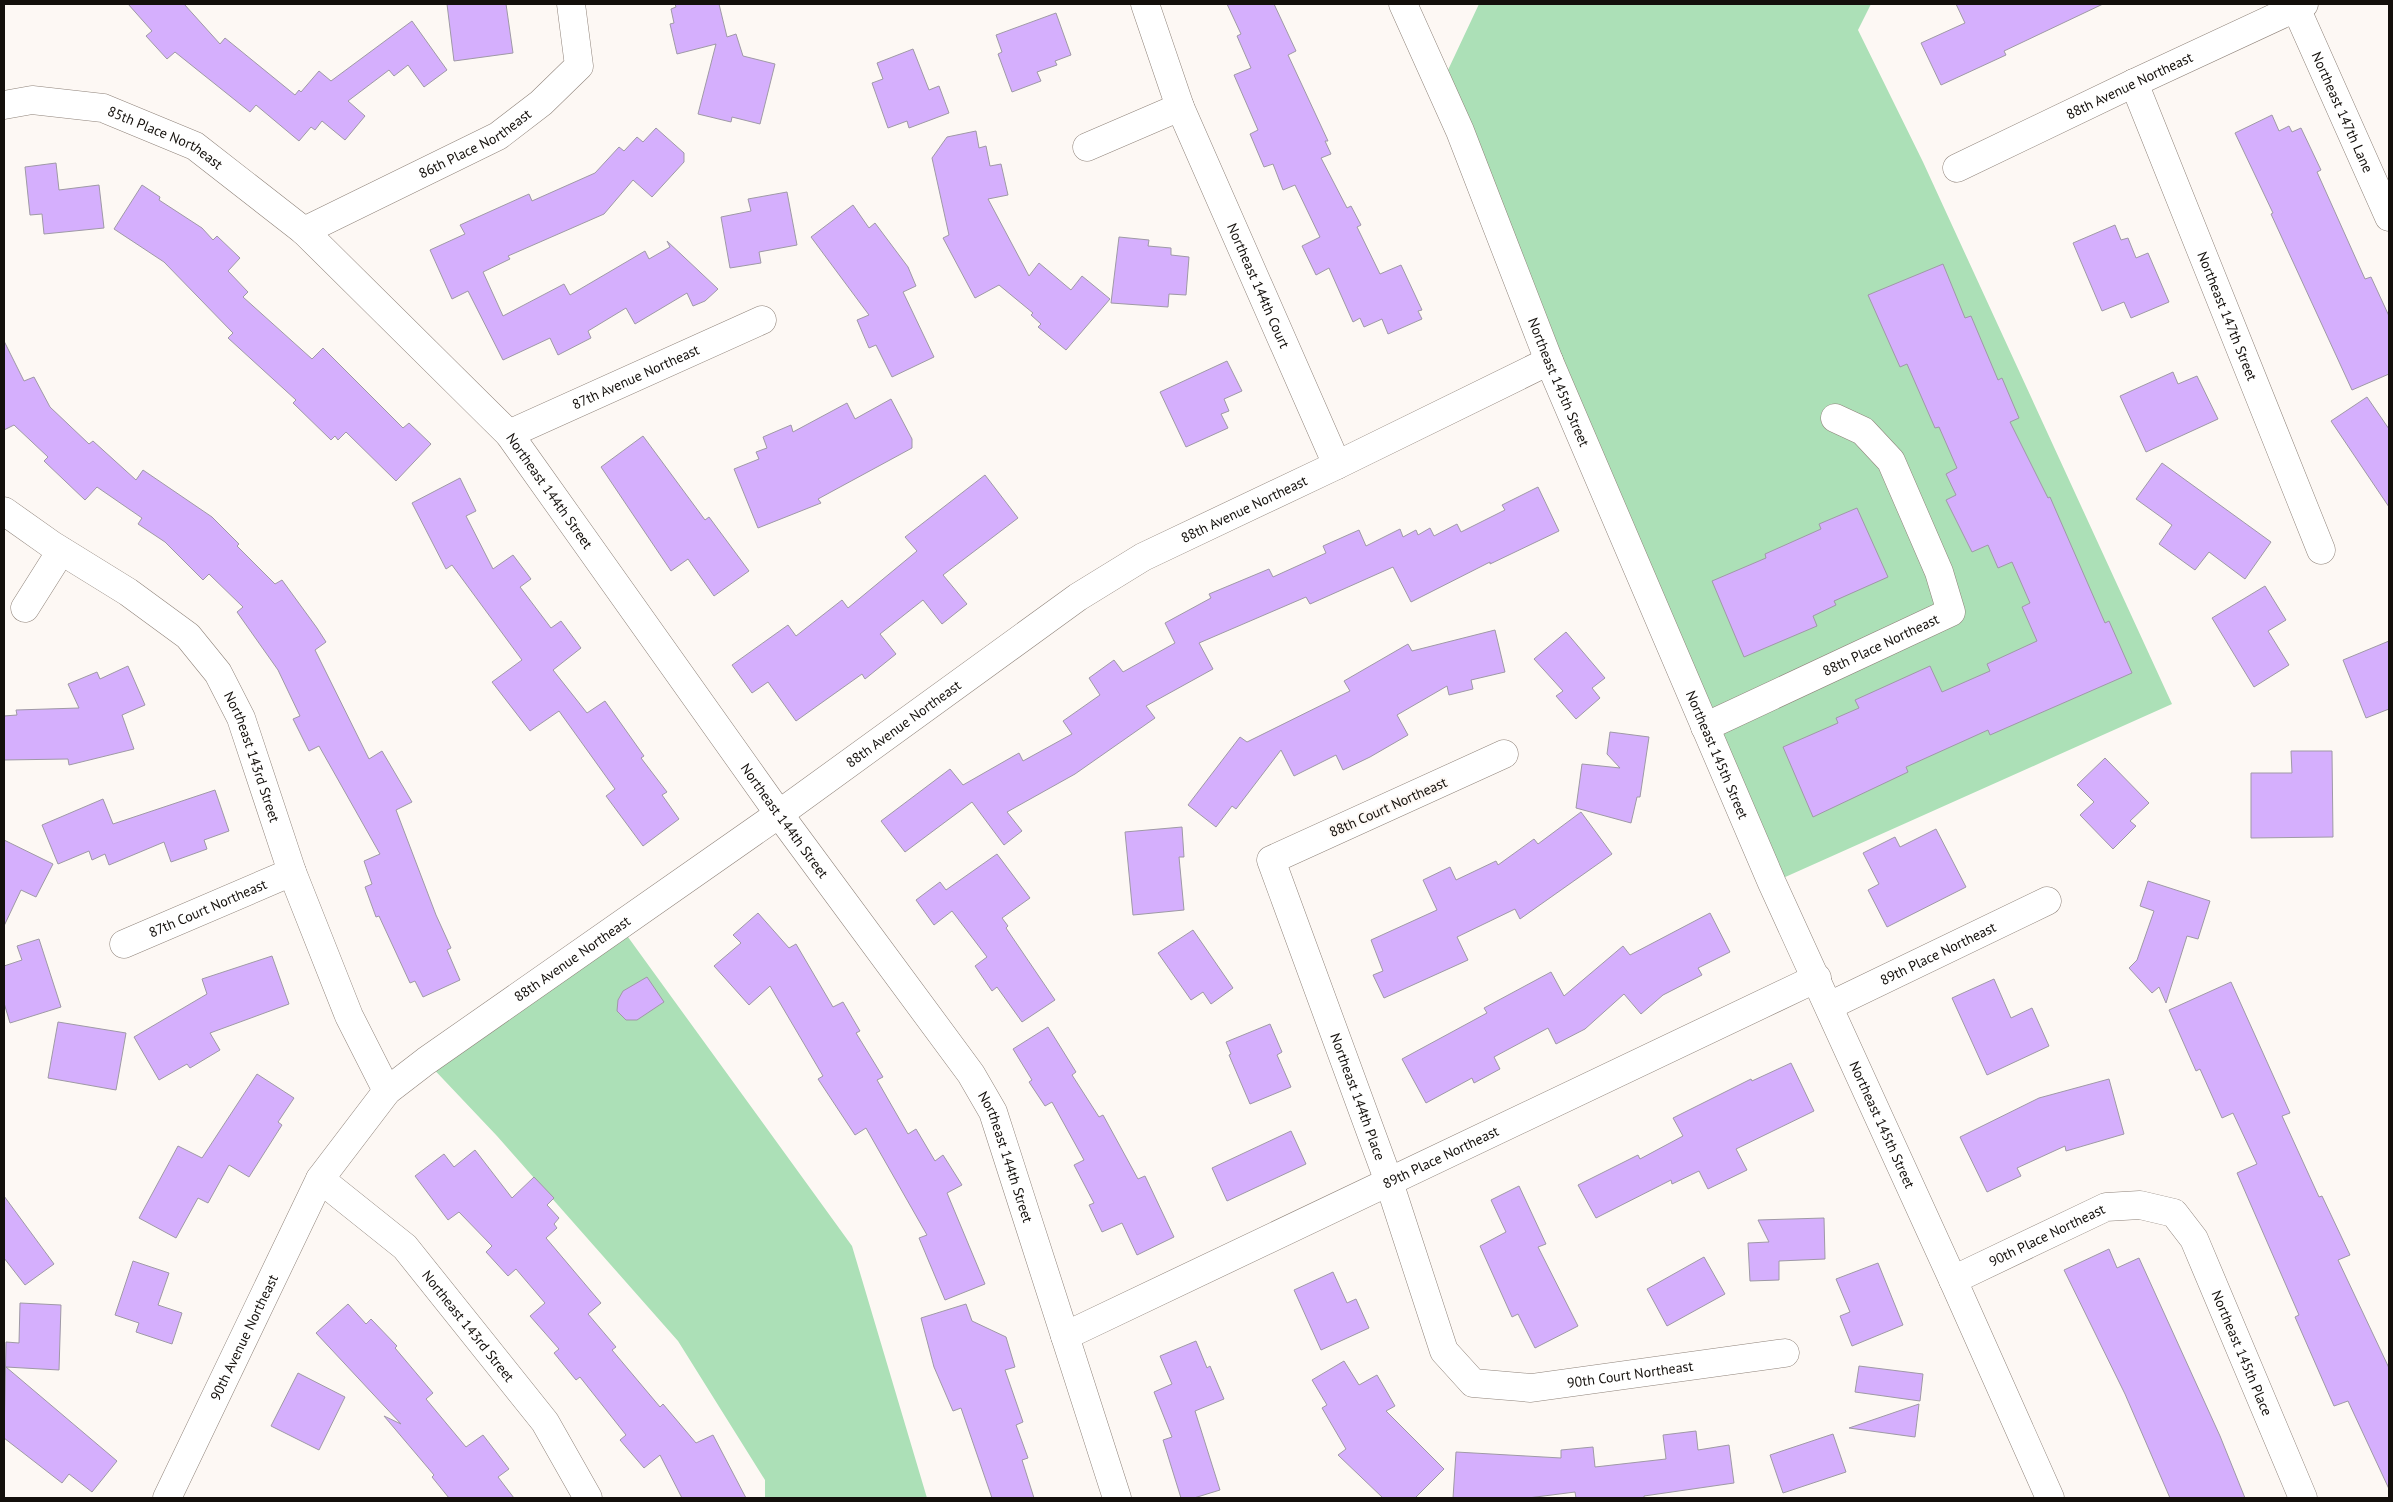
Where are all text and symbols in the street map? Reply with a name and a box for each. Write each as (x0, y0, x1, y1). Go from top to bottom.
street label: 88th Avenue Northeast (2063, 48, 2196, 123)
street label: Northeast 147th Lane (2308, 49, 2377, 175)
street label: 85th Place Northeast (105, 102, 227, 173)
street label: 86th Place Northeast (416, 105, 535, 182)
street label: Northeast 144th Court (1223, 221, 1294, 351)
street label: Northeast 147th Street (2193, 249, 2261, 383)
street label: Northeast 145th Street (1524, 315, 1594, 450)
street label: 87th Avenue Northeast (569, 340, 702, 413)
street label: Northeast 144th Street (502, 429, 597, 553)
street label: 88th Avenue Northeast (1178, 471, 1310, 547)
street label: 88th Place Northeast (1820, 610, 1942, 680)
street label: 88th Avenue Northeast (842, 676, 965, 772)
street label: Northeast 143rd Street (220, 688, 284, 825)
street label: Northeast 145th Street (1682, 688, 1753, 822)
street label: Northeast 144th Street (737, 760, 833, 882)
street label: 88th Court Northeast (1326, 773, 1450, 841)
street label: 87th Court Northeast (146, 875, 270, 941)
street label: 88th Avenue Northeast (511, 912, 634, 1006)
street label: 89th Place Northeast (1877, 918, 1999, 989)
street label: Northeast 144th Place (1326, 1031, 1389, 1163)
street label: Northeast 145th Street (1845, 1058, 1919, 1191)
street label: Northeast 144th Street (974, 1088, 1037, 1225)
street label: 89th Place Northeast (1380, 1122, 1502, 1193)
street label: 90th Place Northeast (1986, 1200, 2108, 1271)
street label: Northeast 143rd Street (418, 1267, 518, 1386)
street label: 90th Avenue Northeast (206, 1271, 282, 1404)
street label: Northeast 145th Place (2208, 1288, 2276, 1418)
street label: 90th Court Northeast (1566, 1357, 1694, 1392)

